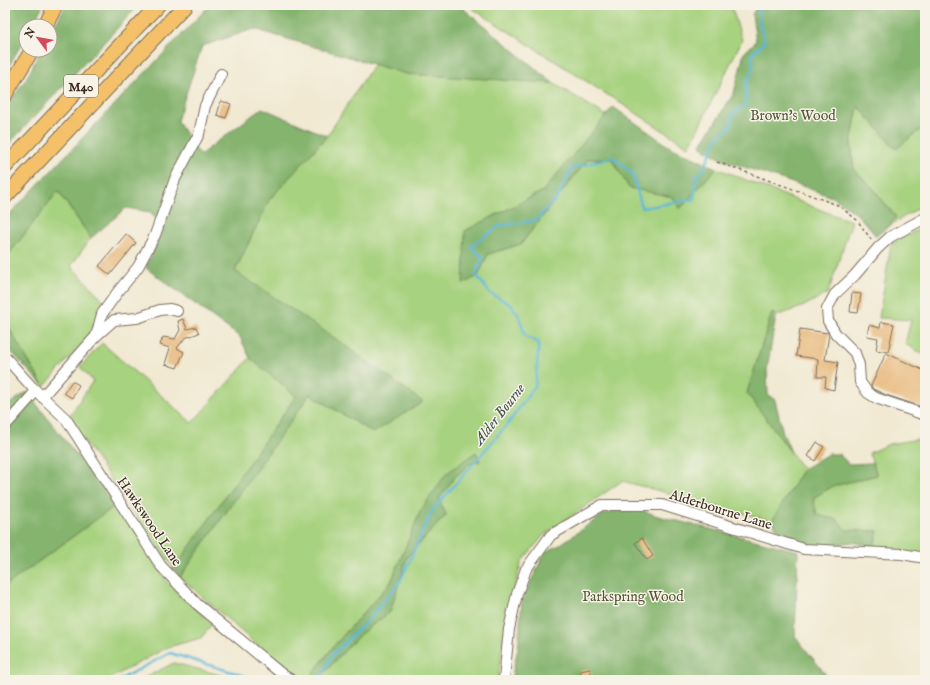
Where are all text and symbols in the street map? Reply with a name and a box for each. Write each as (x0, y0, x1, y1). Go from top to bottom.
north arrow (18, 18, 58, 58)
text: N (21, 25, 39, 42)
road number: M40 (64, 75, 98, 97)
park label: Brown's Wood (750, 107, 836, 125)
water label: Alder Bourne (468, 380, 529, 451)
street label: Hawkswood Lane (113, 473, 186, 570)
street label: Alderbourne Lane (666, 485, 775, 534)
park label: Parkspring Wood (582, 588, 684, 606)

